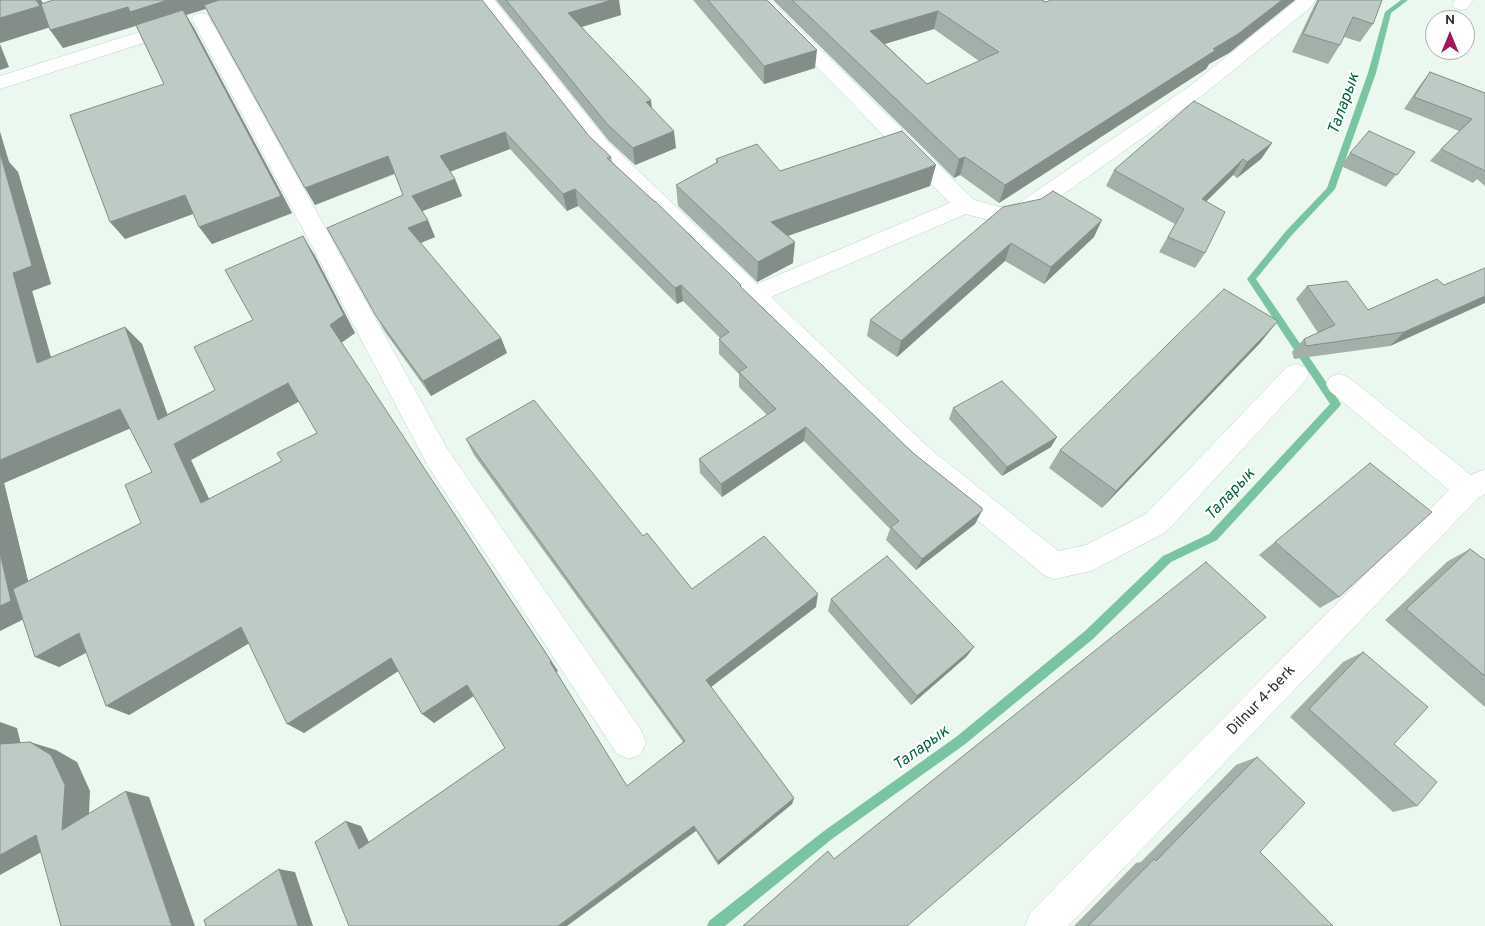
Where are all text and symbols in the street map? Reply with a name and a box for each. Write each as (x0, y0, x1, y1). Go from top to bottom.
north arrow (1425, 10, 1475, 60)
text: N (1445, 12, 1455, 29)
water label: Таларык (1325, 71, 1365, 137)
water label: Таларык (1202, 465, 1260, 525)
street label: Dilnur 4-berk (1224, 662, 1300, 740)
water label: Таларык (890, 722, 954, 776)

